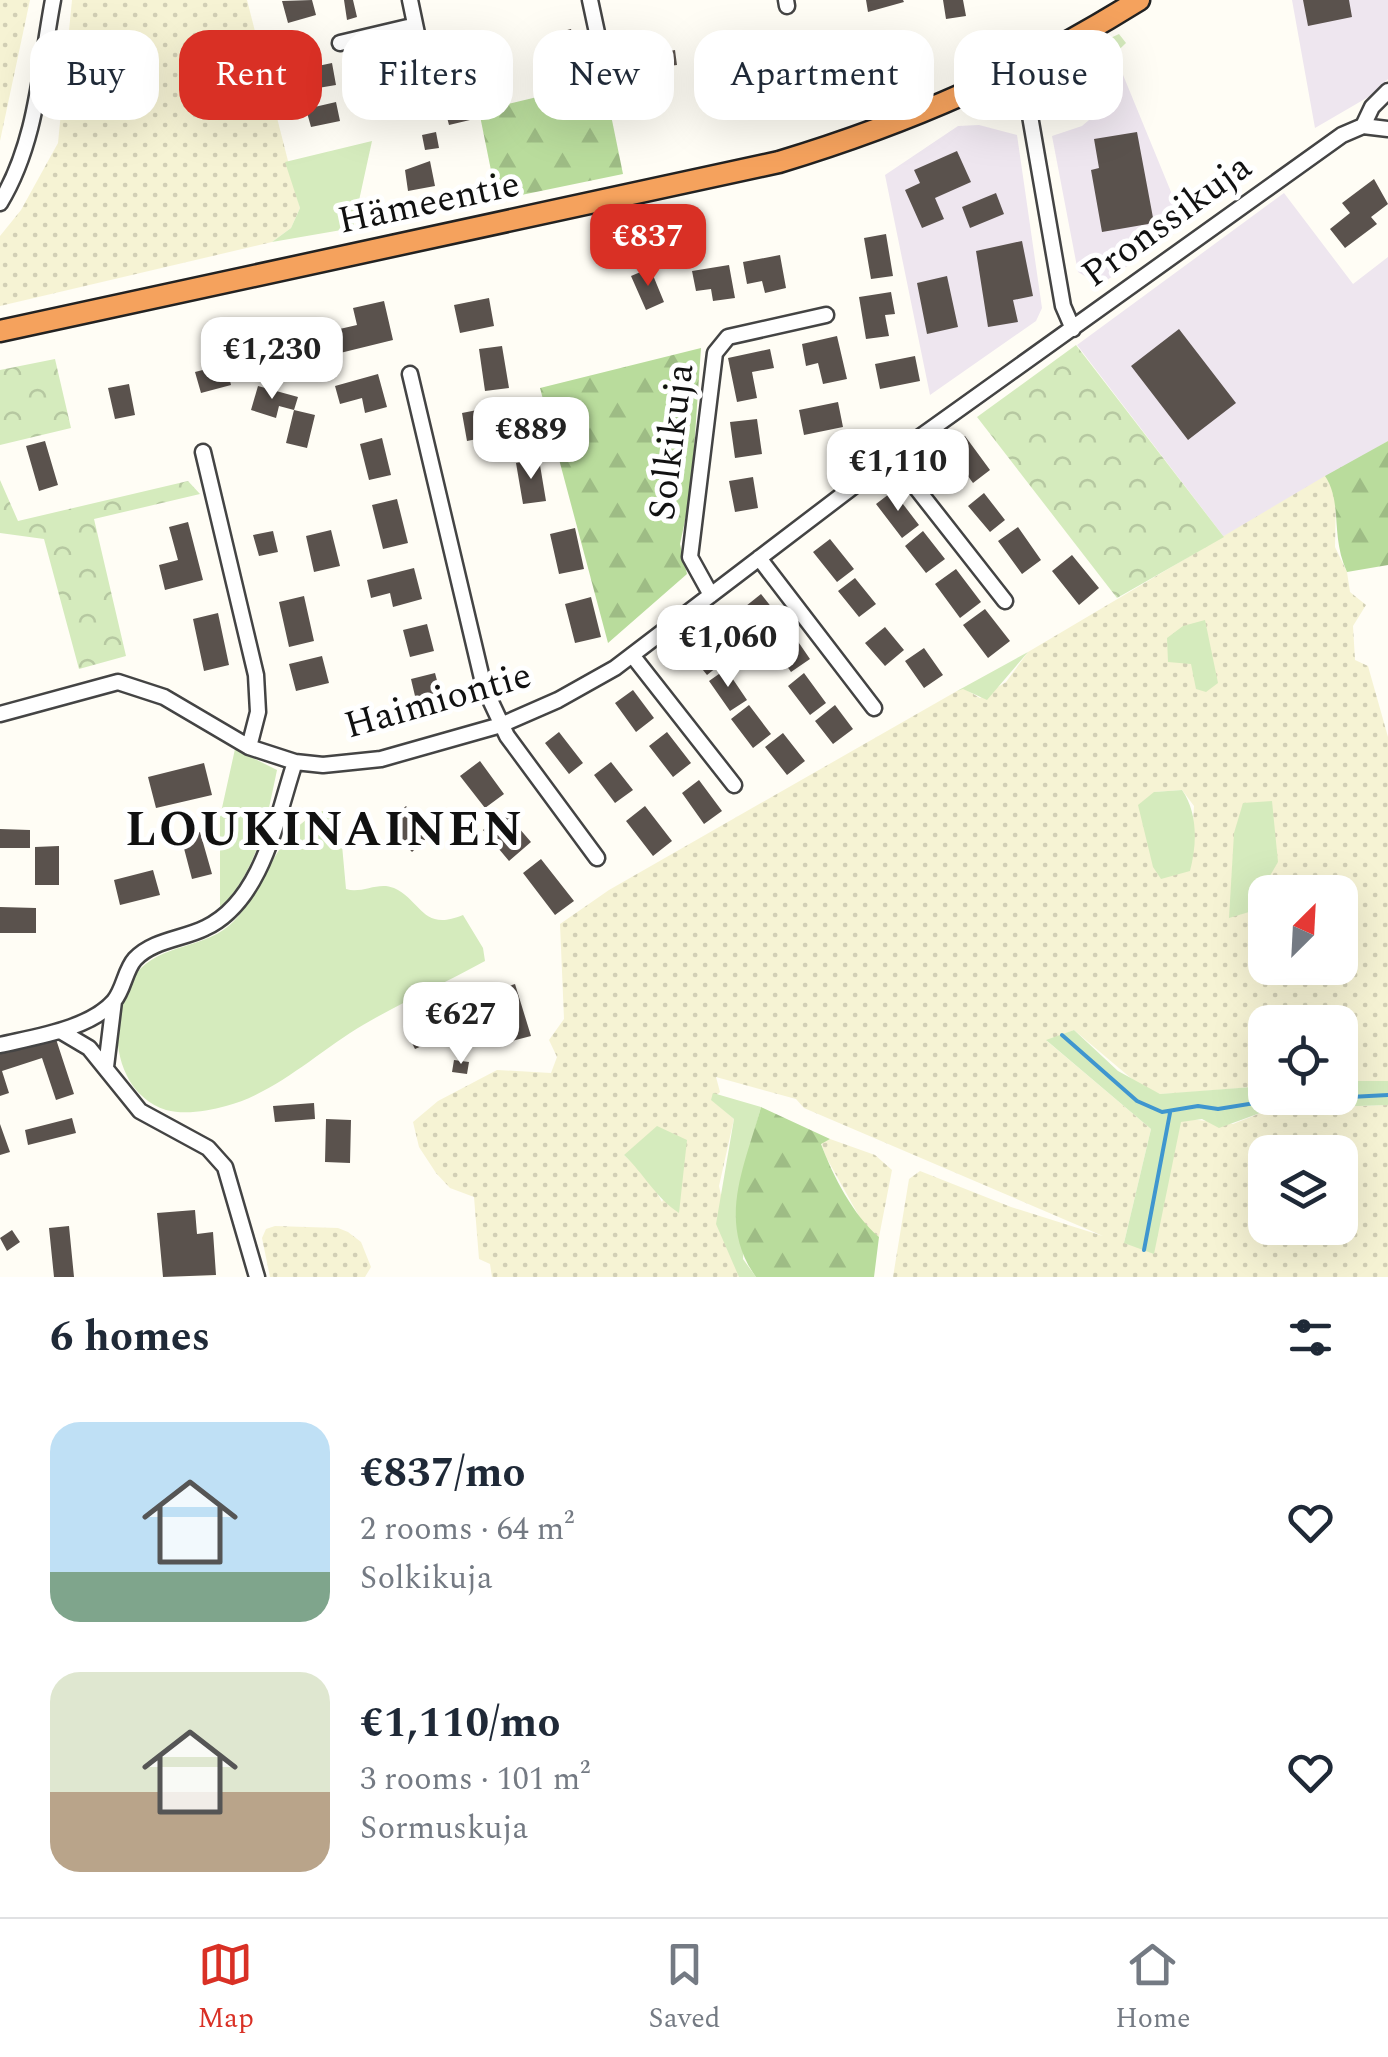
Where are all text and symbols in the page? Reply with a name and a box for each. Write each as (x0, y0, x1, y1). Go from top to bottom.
chip: Buy (30, 30, 159, 120)
chip: Rent (179, 30, 322, 120)
chip: Filters (342, 30, 513, 120)
chip: New (533, 30, 674, 120)
chip: Apartment (694, 30, 934, 120)
chip: House (954, 30, 1123, 120)
street label: Pronssikuja (1070, 139, 1265, 303)
street label: Hämeentie (333, 155, 525, 251)
pin: €837 (589, 204, 707, 289)
text: €837 (612, 212, 684, 261)
pin: €1,230 (191, 317, 353, 402)
text: €1,230 (223, 325, 321, 374)
street label: Solkikuja (634, 360, 710, 524)
pin: €889 (472, 397, 590, 482)
text: €889 (495, 405, 567, 454)
pin: €1,110 (817, 429, 979, 514)
text: €1,110 (849, 437, 947, 486)
pin: €1,060 (647, 605, 809, 690)
text: €1,060 (679, 613, 777, 662)
street label: Haimiontie (338, 647, 538, 755)
district label: LOUKINAINEN (125, 794, 525, 867)
north arrow (1248, 875, 1358, 985)
map controls (1248, 875, 1358, 1245)
pin: €627 (402, 982, 520, 1067)
text: €627 (425, 990, 497, 1039)
button: locate (1248, 1005, 1358, 1115)
button: layers (1248, 1135, 1358, 1245)
text: 6 homes (50, 1306, 210, 1369)
icon: filters (1283, 1310, 1338, 1365)
text: €837/mo (360, 1442, 526, 1505)
icon: home (130, 1462, 250, 1582)
icon: heart (1283, 1495, 1338, 1550)
text: 2 rooms · 64 m² (360, 1505, 574, 1554)
text: Solkikuja (360, 1554, 493, 1603)
text: €1,110/mo (360, 1692, 560, 1755)
icon: home (130, 1712, 250, 1832)
icon: heart (1283, 1745, 1338, 1800)
text: 3 rooms · 101 m² (360, 1755, 590, 1804)
text: Sormuskuja (360, 1804, 528, 1853)
tab: Map (197, 1937, 254, 2040)
tab: Saved (649, 1937, 720, 2040)
tab: Home (1115, 1937, 1191, 2040)

